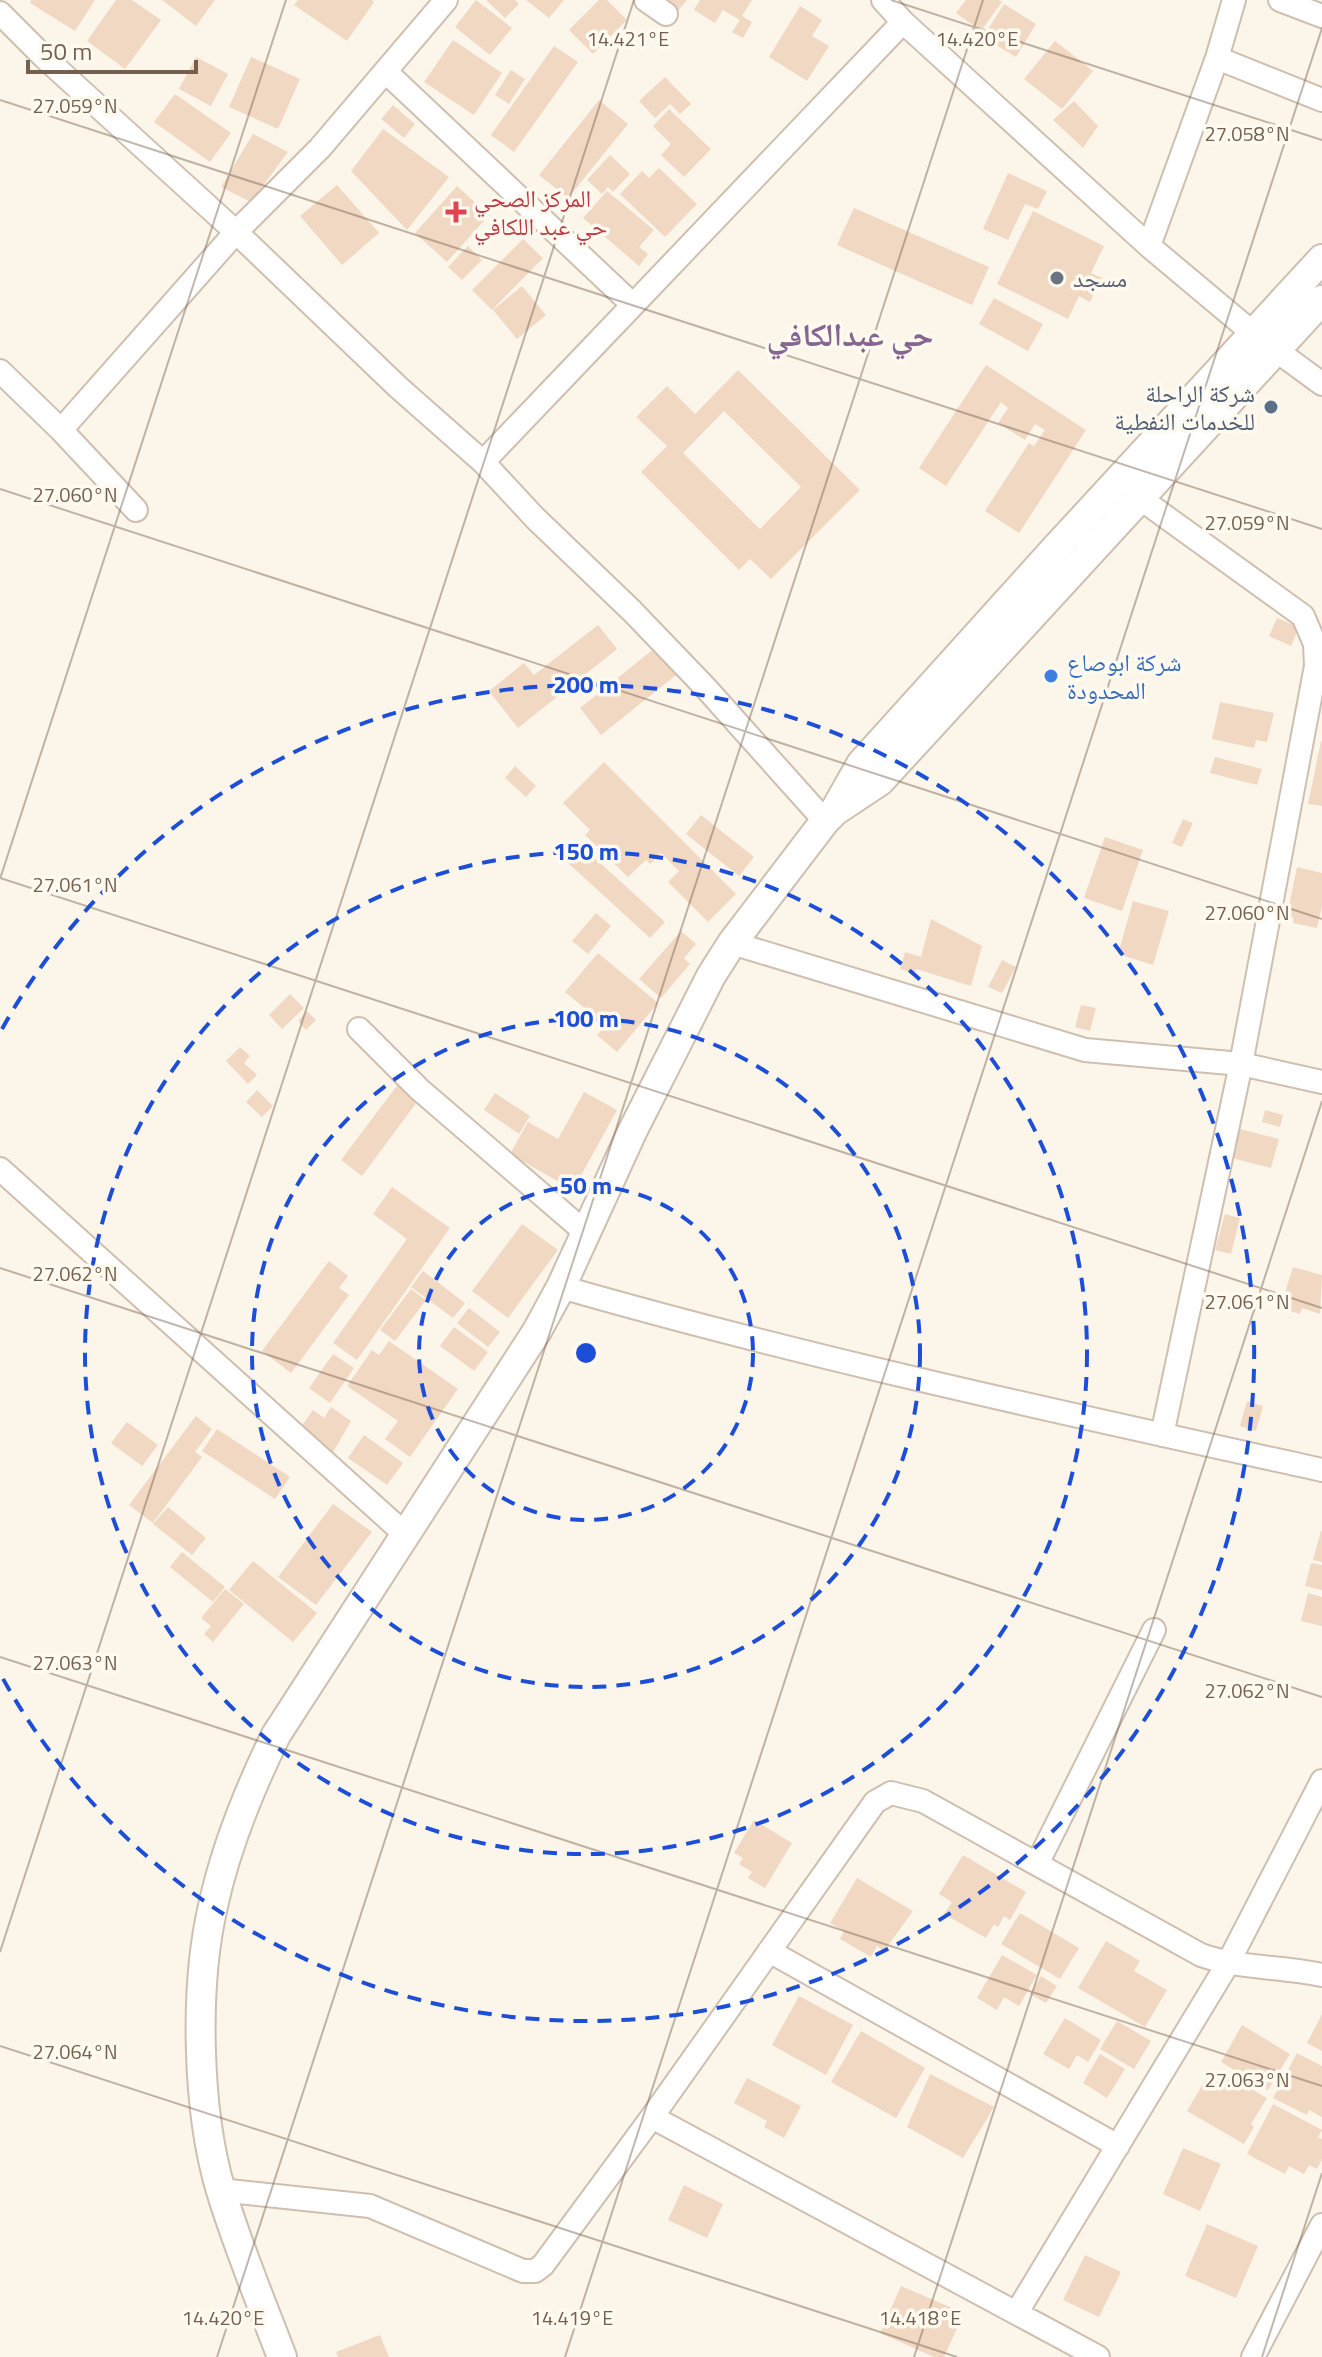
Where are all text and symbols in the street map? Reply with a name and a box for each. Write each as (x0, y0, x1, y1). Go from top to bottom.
text: 14.421°E (587, 23, 669, 54)
text: 14.420°E (936, 23, 1018, 54)
scale bar (28, 24, 196, 74)
text: 50 m (40, 33, 92, 69)
text: 27.059°N (32, 90, 118, 121)
text: 27.058°N (1204, 118, 1290, 149)
place label: المركز الصحي حي عبد اللكافي (474, 180, 607, 246)
marker: المركز الصحي حي عبد اللكافي (445, 201, 467, 223)
place label: مسجد (1073, 260, 1127, 296)
marker: مسجد (1048, 269, 1066, 287)
district label: حي عبدالكافي (766, 310, 934, 360)
place label: شركة الراحلة للخدمات النفطية (1114, 375, 1255, 439)
marker: شركة الراحلة للخدمات النفطية (1262, 398, 1280, 416)
text: 27.060°N (32, 479, 118, 510)
text: 27.059°N (1204, 507, 1290, 538)
place label: شركة ابوصاع المحدودة (1067, 644, 1182, 708)
text: 200 m (553, 666, 619, 702)
marker: شركة ابوصاع المحدودة (1042, 667, 1060, 685)
text: 150 m (553, 833, 619, 869)
text: 27.061°N (32, 869, 118, 900)
text: 27.060°N (1204, 897, 1290, 928)
text: 100 m (553, 1000, 619, 1036)
text: 50 m (560, 1167, 612, 1203)
text: 27.062°N (32, 1258, 118, 1289)
text: 27.061°N (1204, 1286, 1290, 1317)
centre of rings (572, 1339, 600, 1367)
text: 27.063°N (32, 1647, 118, 1678)
text: 27.062°N (1204, 1675, 1290, 1706)
text: 27.064°N (32, 2036, 118, 2067)
text: 27.063°N (1204, 2064, 1290, 2095)
text: 14.420°E (182, 2302, 264, 2333)
text: 14.419°E (531, 2302, 613, 2333)
text: 14.418°E (879, 2302, 961, 2333)

